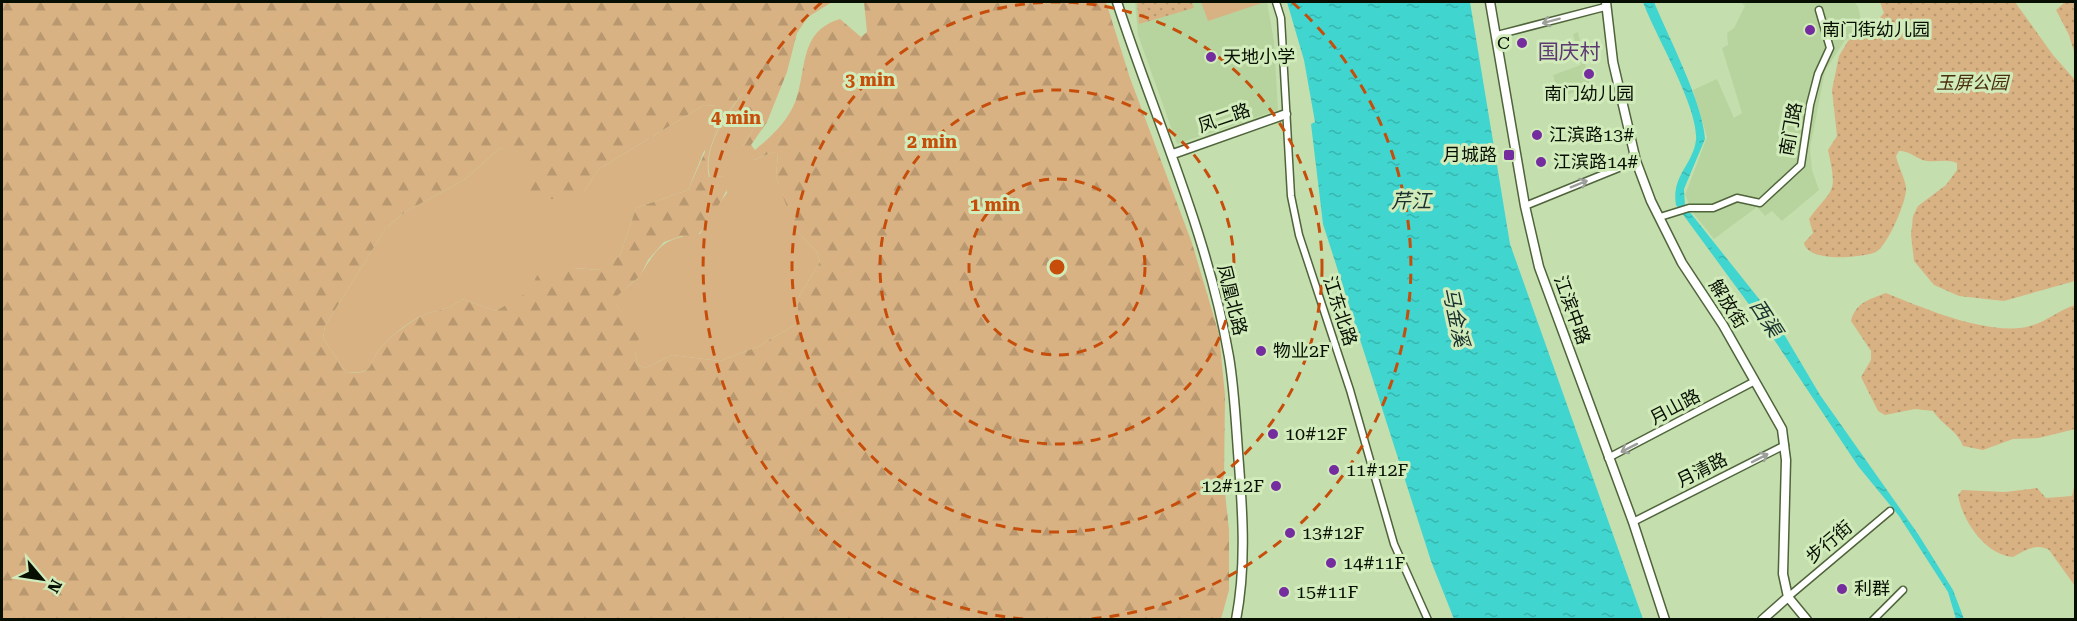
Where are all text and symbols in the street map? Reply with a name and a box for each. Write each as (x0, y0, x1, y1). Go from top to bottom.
one-way arrow (1542, 16, 1561, 27)
place label: 南门街幼儿园 (1822, 19, 1930, 40)
marker: 南门街幼儿园 (1803, 23, 1817, 37)
place label: C (1497, 32, 1510, 53)
marker: C (1515, 36, 1529, 50)
district label: 国庆村 (1538, 40, 1601, 64)
place label: 天地小学 (1223, 46, 1295, 67)
marker: 天地小学 (1204, 50, 1218, 64)
marker: 南门幼儿园 (1582, 67, 1596, 81)
text: 3 min (845, 69, 895, 90)
park label: 玉屏公园 (1936, 72, 2011, 93)
place label: 南门幼儿园 (1544, 83, 1634, 104)
street label: 凤二路 (1195, 99, 1253, 136)
street label: 南门路 (1775, 101, 1806, 157)
text: 4 min (711, 107, 761, 128)
place label: 江滨路13# (1549, 124, 1634, 145)
marker: 江滨路13# (1530, 128, 1544, 142)
text: 2 min (907, 131, 957, 152)
place label: 月城路 (1443, 144, 1497, 165)
marker: 月城路 (1502, 148, 1516, 162)
place label: 江滨路14# (1553, 151, 1638, 172)
marker: 江滨路14# (1534, 155, 1548, 169)
one-way arrow (1569, 178, 1588, 189)
water label: 芹江 (1391, 189, 1433, 213)
text: 1 min (970, 194, 1020, 215)
centre of rings (1047, 257, 1067, 277)
street label: 凤凰北路 (1214, 262, 1251, 337)
street label: 江滨中路 (1550, 272, 1595, 347)
street label: 江东北路 (1319, 273, 1362, 348)
street label: 解放街 (1705, 275, 1752, 332)
water label: 马金溪 (1438, 285, 1474, 351)
water label: 西渠 (1745, 295, 1789, 344)
place label: 物业2F (1273, 340, 1330, 361)
marker: 物业2F (1254, 344, 1268, 358)
street label: 月山路 (1646, 385, 1704, 429)
place label: 10#12F (1285, 423, 1348, 444)
marker: 10#12F (1266, 427, 1280, 441)
one-way arrow (1621, 443, 1639, 454)
street label: 月清路 (1673, 448, 1731, 491)
one-way arrow (1750, 451, 1768, 463)
place label: 11#12F (1346, 459, 1409, 480)
marker: 11#12F (1327, 463, 1341, 477)
place label: 12#12F (1202, 475, 1264, 496)
marker: 12#12F (1269, 479, 1283, 493)
street label: 步行街 (1801, 516, 1856, 567)
place label: 13#12F (1302, 522, 1365, 543)
marker: 13#12F (1283, 526, 1297, 540)
north arrow (12, 549, 72, 609)
place label: 14#11F (1343, 552, 1406, 573)
marker: 14#11F (1324, 556, 1338, 570)
text: N (43, 576, 66, 596)
place label: 利群 (1854, 578, 1890, 599)
place label: 15#11F (1296, 581, 1359, 602)
marker: 利群 (1835, 582, 1849, 596)
marker: 15#11F (1277, 585, 1291, 599)

